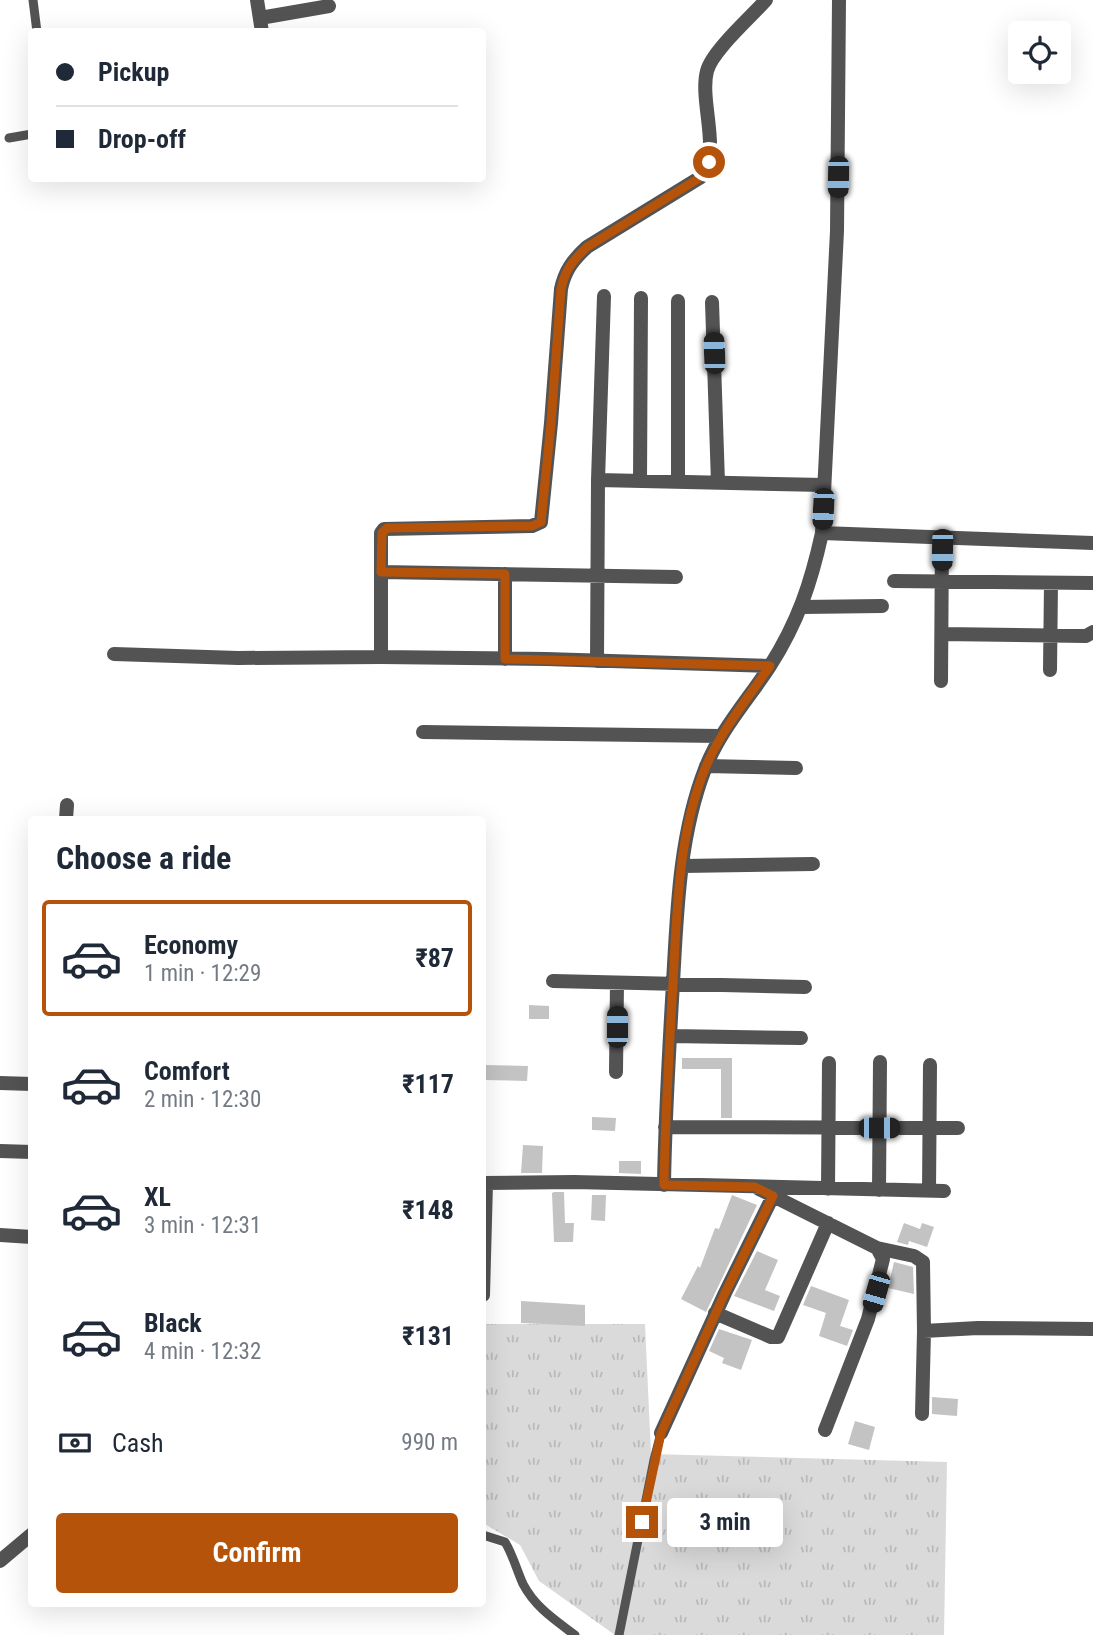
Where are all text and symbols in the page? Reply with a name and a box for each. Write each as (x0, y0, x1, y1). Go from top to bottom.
map controls (1008, 21, 1071, 84)
button: locate (1008, 21, 1071, 84)
text: Pickup (98, 57, 169, 87)
text: Drop-off (98, 124, 186, 154)
route start (693, 146, 725, 178)
car (828, 156, 849, 198)
car (703, 332, 726, 374)
car (812, 487, 835, 531)
car (932, 529, 953, 571)
text: Choose a ride (56, 839, 231, 877)
icon: car (60, 927, 123, 990)
text: Economy (144, 930, 238, 960)
text: ₹87 (415, 943, 454, 973)
text: 1 min · 12:29 (144, 960, 261, 987)
car (607, 1006, 628, 1048)
icon: car (60, 1053, 123, 1116)
text: Comfort (144, 1056, 230, 1086)
text: ₹117 (402, 1069, 454, 1099)
text: 2 min · 12:30 (144, 1086, 261, 1113)
car (859, 1118, 901, 1139)
icon: car (60, 1179, 123, 1242)
text: XL (144, 1182, 171, 1212)
text: ₹148 (402, 1195, 454, 1225)
text: 3 min · 12:31 (144, 1212, 261, 1239)
car (861, 1269, 892, 1315)
icon: car (60, 1305, 123, 1368)
text: Black (144, 1308, 202, 1338)
text: ₹131 (402, 1321, 454, 1351)
text: 4 min · 12:32 (144, 1338, 261, 1365)
icon: cash (56, 1424, 94, 1462)
text: Cash (112, 1428, 164, 1458)
text: 990 m (401, 1429, 458, 1456)
callout: 3 min (666, 1498, 782, 1546)
route end (626, 1506, 658, 1538)
text: 3 min (699, 1509, 751, 1536)
button: Confirm (56, 1513, 458, 1593)

